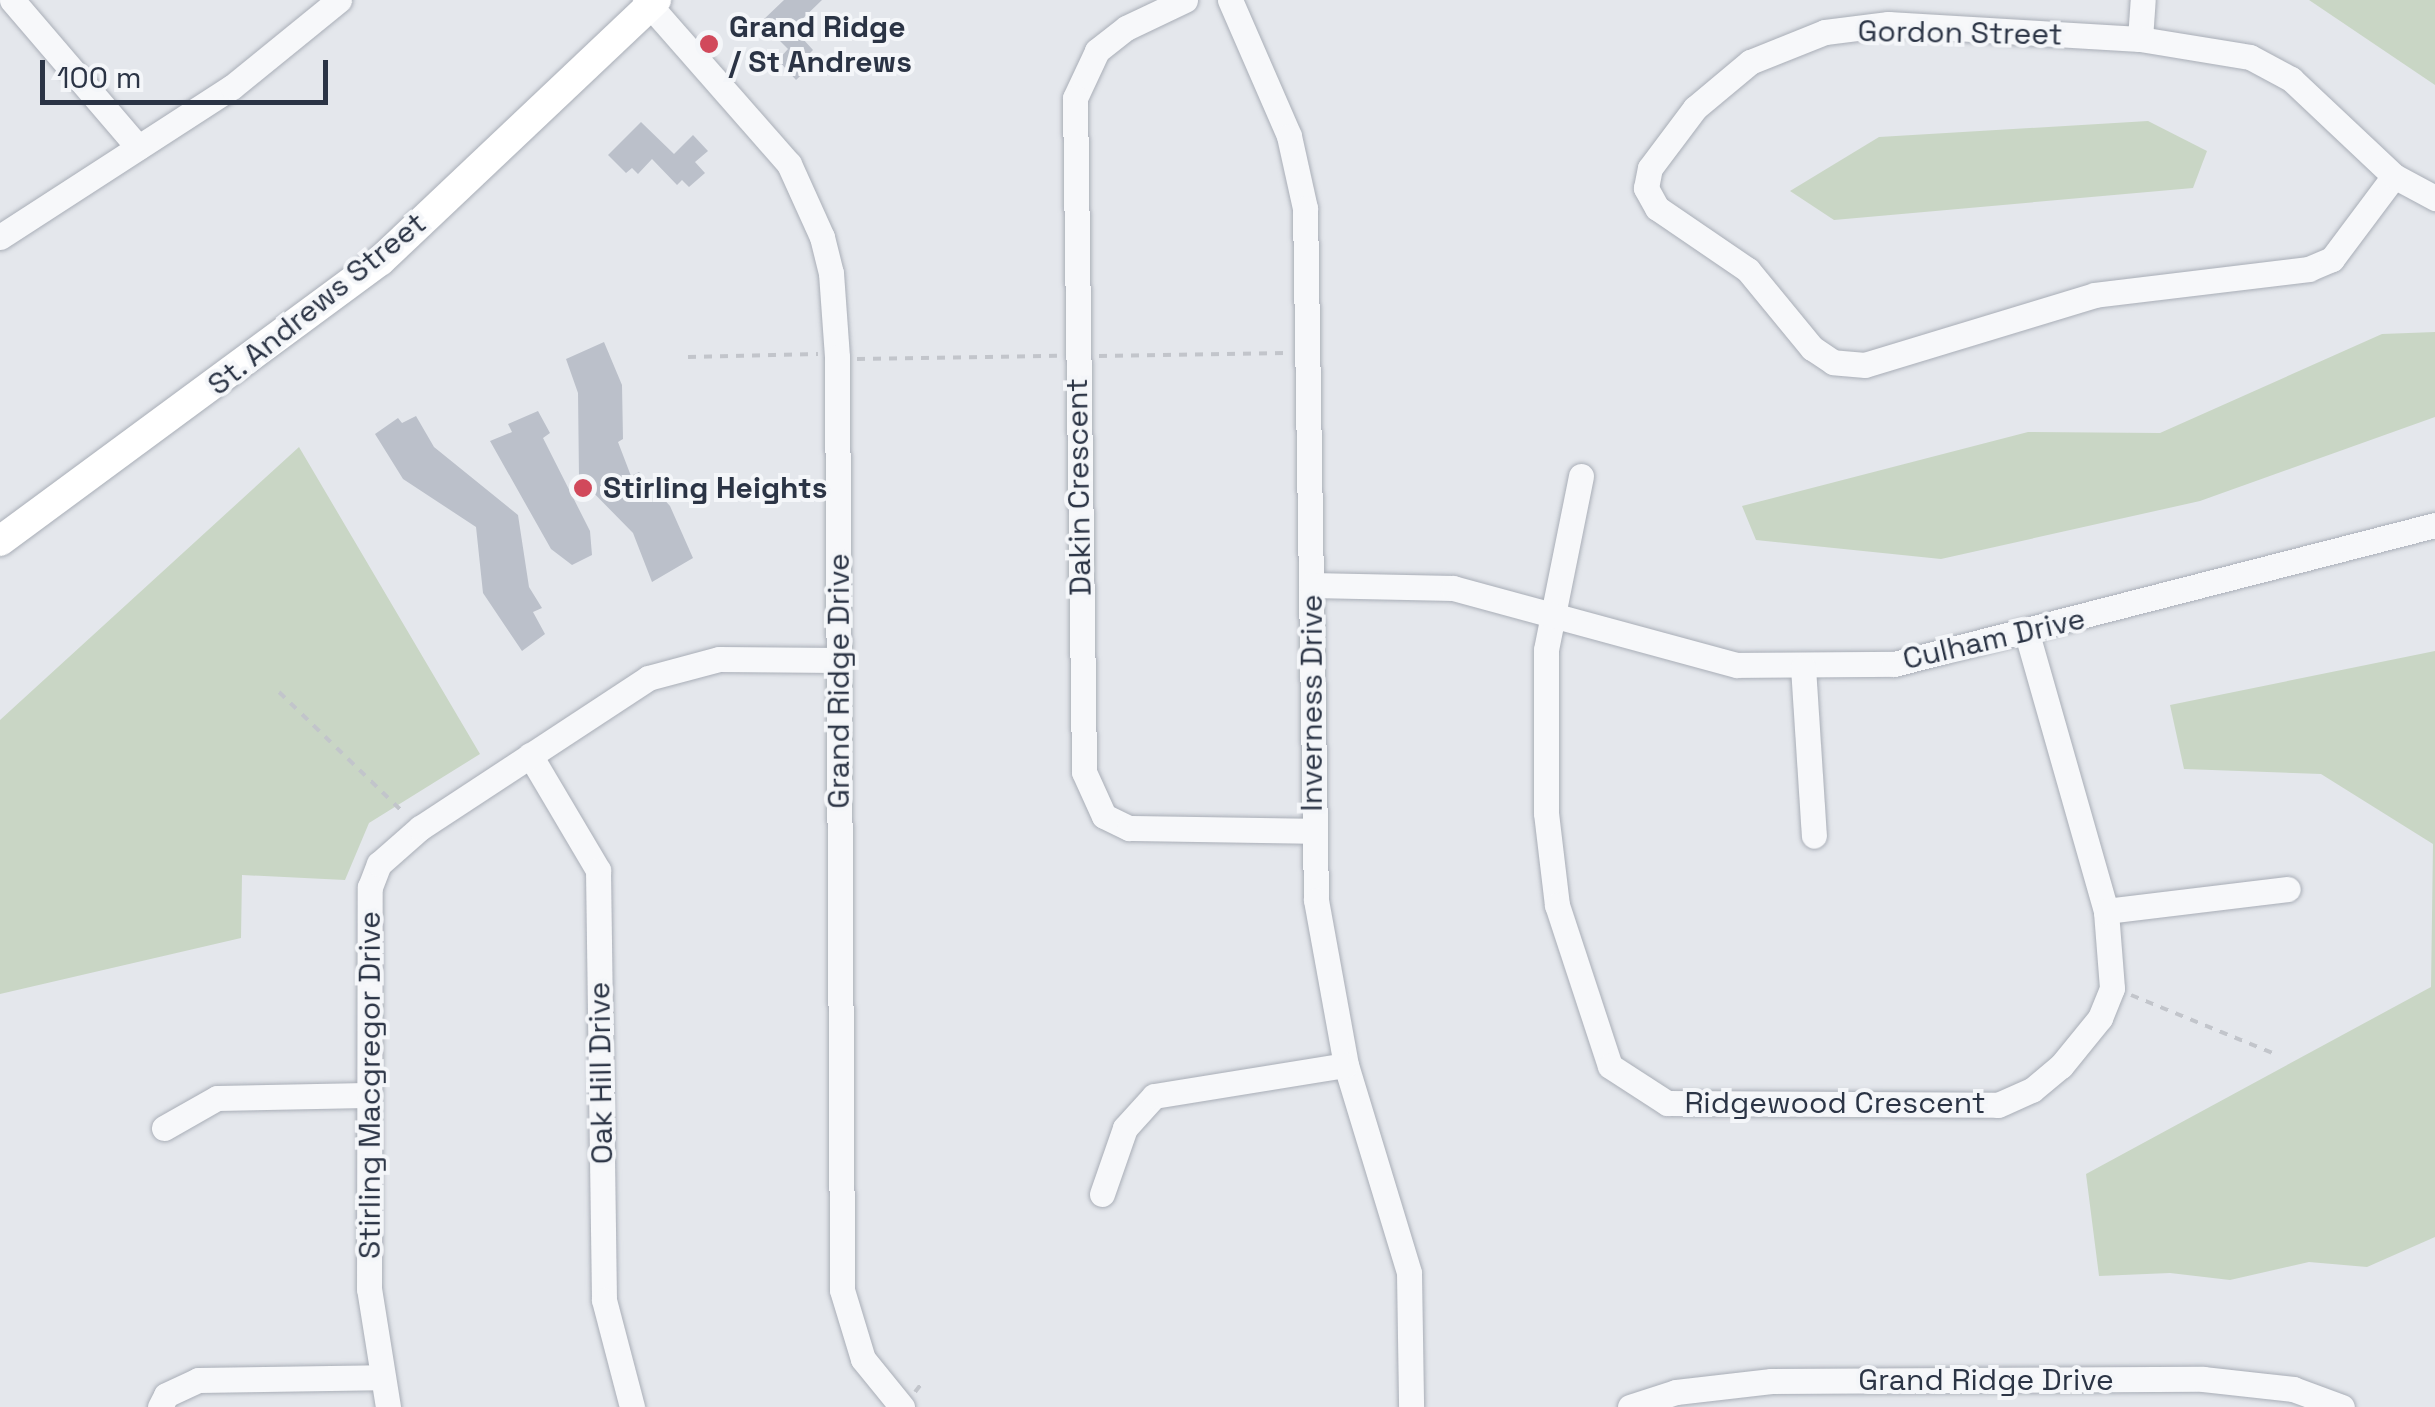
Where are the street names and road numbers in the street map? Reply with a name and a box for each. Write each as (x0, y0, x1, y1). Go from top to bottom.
street label: Gordon Street (1857, 13, 2063, 53)
street label: St. Andrews Street (200, 205, 434, 403)
street label: Dakin Crescent (1059, 378, 1099, 596)
street label: Grand Ridge Drive (821, 553, 857, 809)
street label: Inverness Drive (1294, 594, 1330, 812)
street label: Culham Drive (1899, 601, 2089, 677)
street label: Stirling Macgregor Drive (352, 911, 388, 1259)
street label: Oak Hill Drive (581, 981, 621, 1165)
street label: Ridgewood Crescent (1684, 1085, 1986, 1121)
street label: Grand Ridge Drive (1858, 1362, 2114, 1398)

